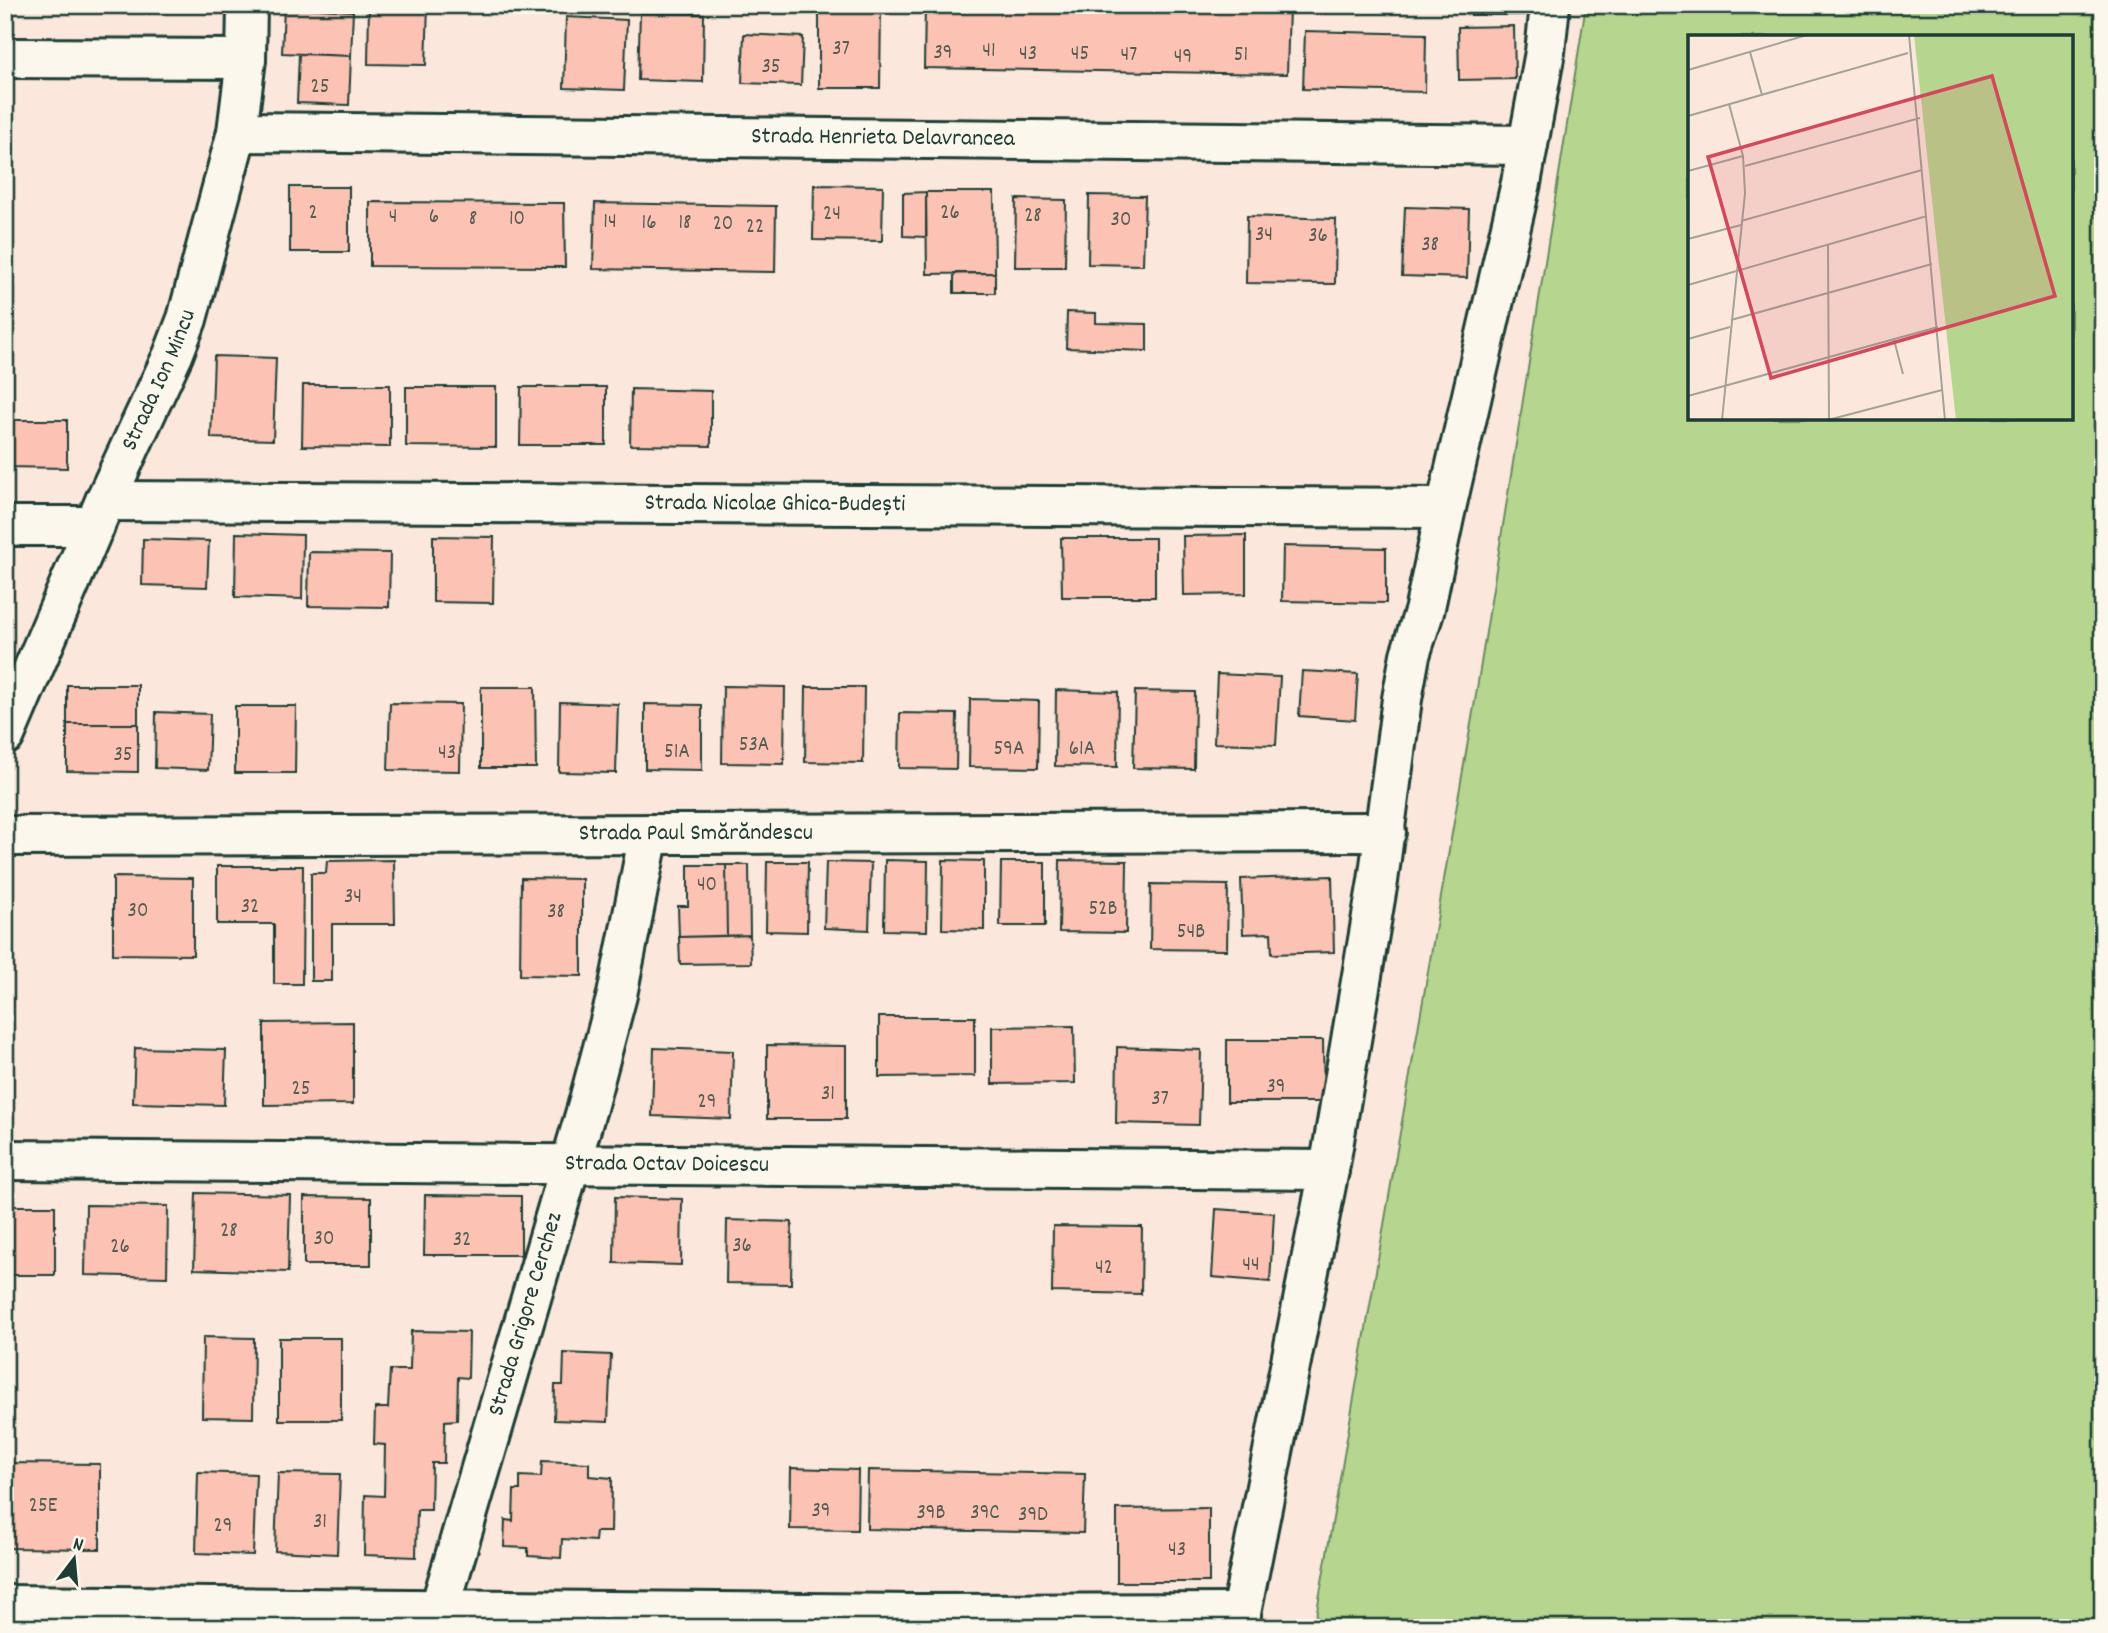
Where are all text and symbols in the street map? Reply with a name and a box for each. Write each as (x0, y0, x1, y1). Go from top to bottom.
house number: 37 (832, 35, 850, 65)
inset map (1688, 35, 2073, 420)
house number: 41 (982, 37, 996, 67)
house number: 39 (934, 39, 952, 69)
house number: 43 (1019, 40, 1037, 70)
house number: 45 (1071, 40, 1089, 70)
house number: 47 (1121, 41, 1137, 71)
house number: 51 (1234, 41, 1248, 71)
house number: 49 (1174, 43, 1192, 73)
house number: 35 (761, 53, 781, 83)
house number: 25 (311, 73, 329, 103)
street label: Strada Henrieta Delavrancea (751, 120, 1016, 157)
house number: 2 (308, 199, 318, 229)
house number: 26 (940, 199, 960, 229)
house number: 24 (823, 200, 841, 230)
house number: 28 (1024, 202, 1042, 232)
house number: 4 (389, 203, 397, 233)
house number: 6 (429, 203, 439, 233)
house number: 8 (469, 205, 477, 235)
house number: 10 (509, 205, 525, 235)
house number: 30 (1111, 206, 1131, 236)
house number: 14 (603, 208, 617, 238)
house number: 16 (642, 209, 656, 239)
house number: 18 (678, 209, 692, 239)
house number: 20 (713, 210, 733, 240)
house number: 22 (746, 213, 764, 243)
house number: 34 (1255, 221, 1273, 251)
house number: 36 (1308, 222, 1328, 252)
house number: 38 (1421, 231, 1439, 261)
street label: Strada Ion Mincu (113, 306, 206, 457)
street label: Strada Nicolae Ghica-Budești (644, 487, 906, 522)
house number: 53A (739, 731, 769, 761)
house number: 59A (994, 735, 1024, 765)
house number: 61A (1069, 735, 1095, 765)
house number: 51A (664, 738, 690, 768)
house number: 43 (438, 739, 456, 769)
house number: 35 (113, 741, 133, 771)
street label: Strada Paul Smărăndescu (579, 817, 813, 851)
house number: 40 (697, 871, 717, 901)
house number: 34 (344, 883, 362, 913)
house number: 32 (241, 893, 259, 923)
house number: 52B (1089, 895, 1117, 925)
house number: 30 (128, 897, 148, 927)
house number: 38 (547, 898, 565, 928)
house number: 54B (1177, 918, 1205, 948)
house number: 39 (1267, 1073, 1285, 1103)
house number: 25 (292, 1075, 310, 1105)
house number: 31 (821, 1080, 835, 1110)
house number: 37 (1151, 1085, 1169, 1115)
house number: 29 (698, 1088, 716, 1118)
street label: Strada Octav Doicescu (565, 1147, 769, 1183)
street label: Strada Grigore Cerchez (480, 1208, 572, 1420)
house number: 28 (220, 1217, 238, 1247)
house number: 30 (314, 1225, 334, 1255)
house number: 32 (453, 1226, 471, 1256)
house number: 36 (732, 1232, 752, 1262)
house number: 26 (110, 1233, 130, 1263)
house number: 44 (1242, 1251, 1260, 1281)
house number: 42 (1095, 1254, 1113, 1284)
house number: 25E (29, 1492, 58, 1522)
house number: 39 (812, 1497, 830, 1527)
house number: 39B (917, 1499, 945, 1529)
house number: 39C (970, 1499, 1000, 1529)
house number: 39D (1018, 1501, 1048, 1531)
house number: 31 (313, 1508, 327, 1538)
house number: 29 (214, 1512, 232, 1542)
north arrow (38, 1524, 108, 1594)
text: N (69, 1532, 86, 1560)
house number: 43 (1168, 1536, 1186, 1566)

